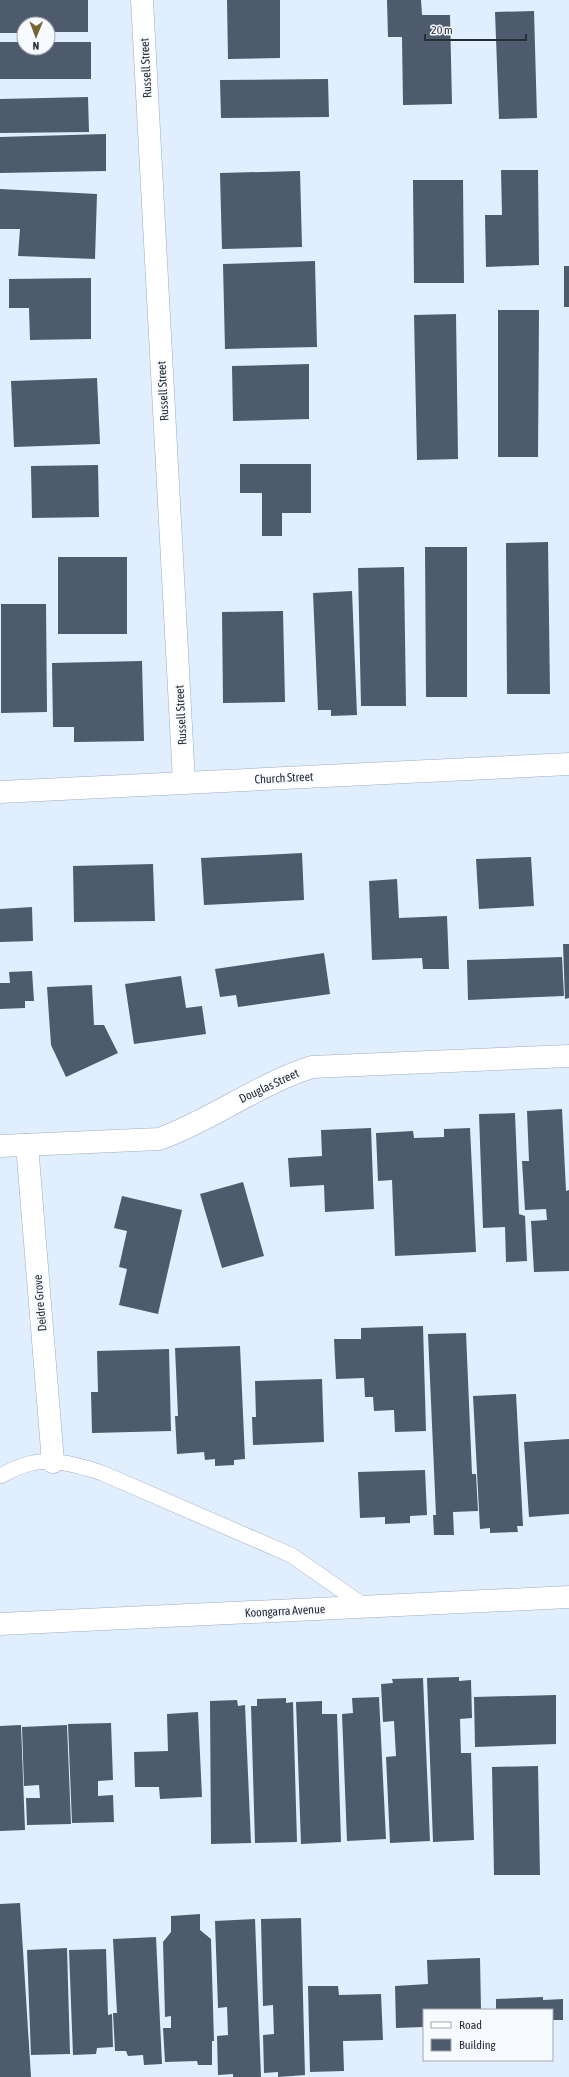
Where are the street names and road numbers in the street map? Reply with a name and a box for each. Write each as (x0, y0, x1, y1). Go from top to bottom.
street label: Russell Street (137, 37, 155, 98)
street label: Russell Street (154, 360, 172, 421)
street label: Russell Street (172, 684, 190, 745)
street label: Church Street (254, 769, 314, 787)
street label: Douglas Street (237, 1066, 302, 1106)
street label: Deidre Grove (31, 1274, 49, 1332)
street label: Koongarra Avenue (244, 1602, 326, 1620)

